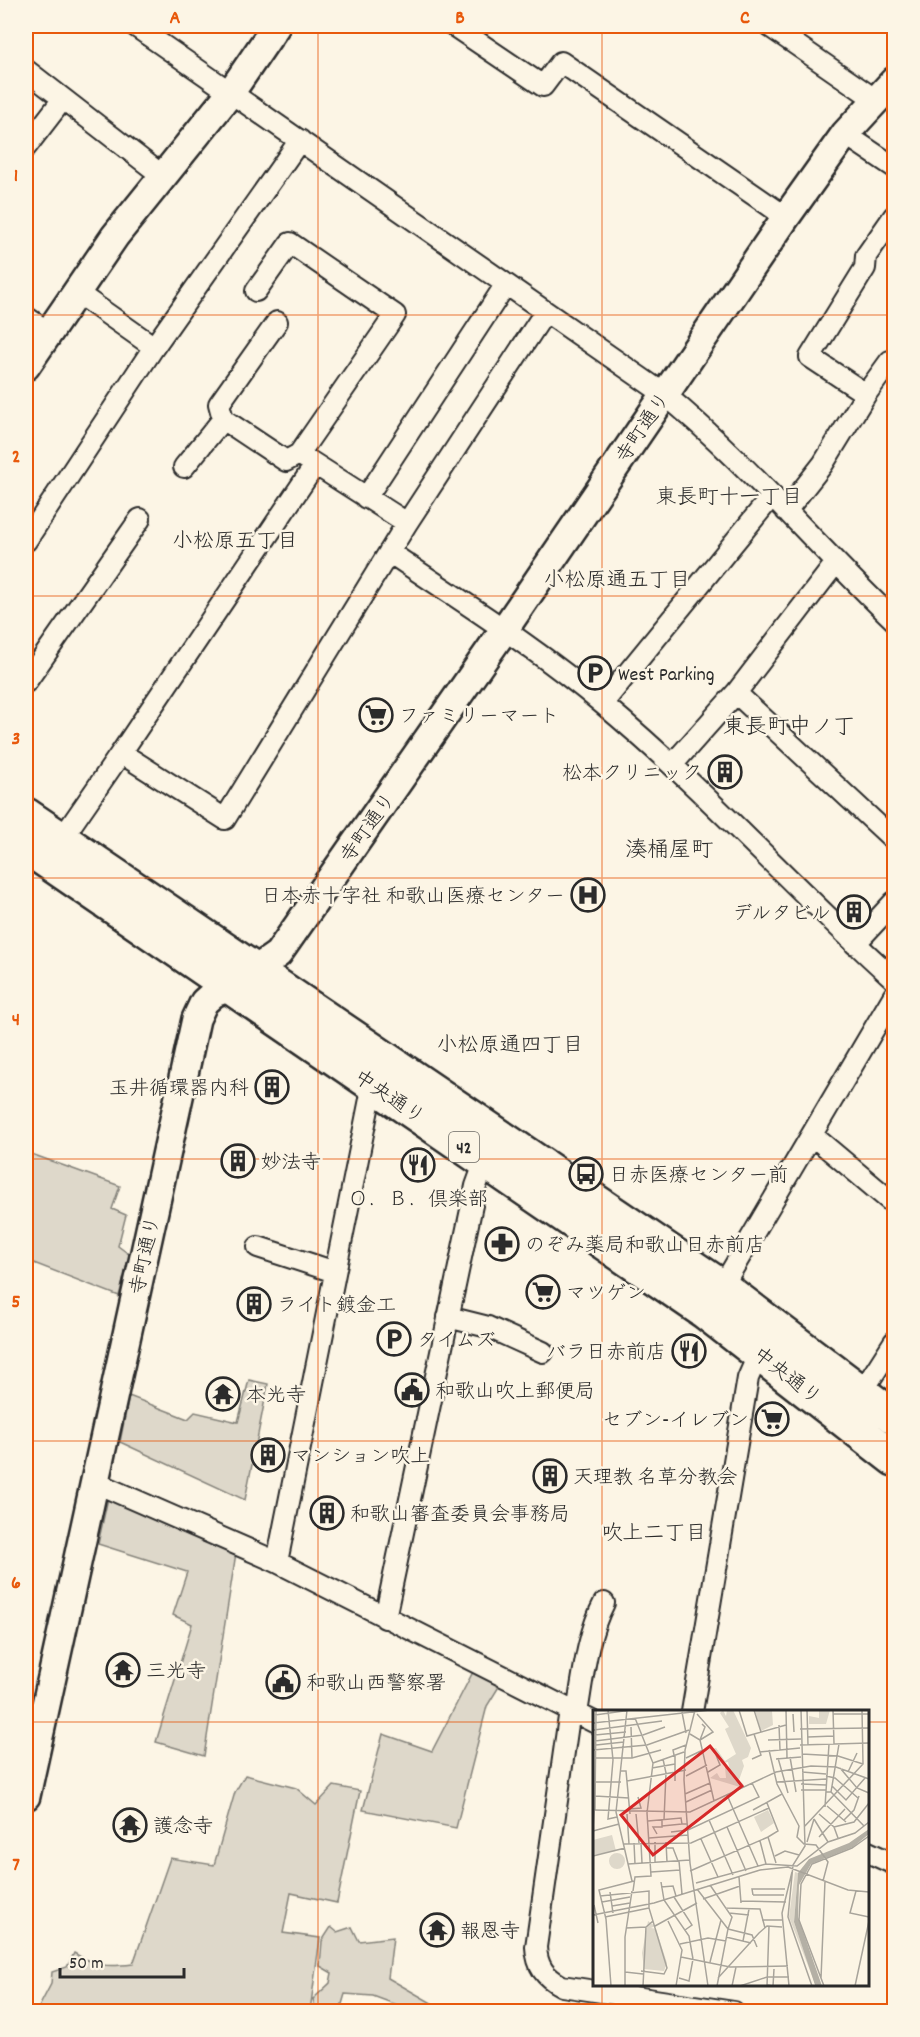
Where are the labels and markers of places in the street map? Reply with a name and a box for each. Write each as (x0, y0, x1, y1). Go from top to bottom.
parking icon: West Parking (577, 655, 613, 691)
place label: West Parking (618, 662, 714, 690)
supermarket icon: ファミリーマート (358, 697, 394, 733)
place label: ファミリーマート (399, 704, 559, 732)
building icon: 松本クリニック (707, 754, 743, 790)
place label: 松本クリニック (562, 761, 702, 789)
hospital icon: 日本赤十字社 和歌山医療センター (570, 877, 606, 913)
place label: 日本赤十字社 和歌山医療センター (261, 884, 565, 912)
building icon: デルタビル (836, 894, 872, 930)
place label: デルタビル (733, 901, 831, 929)
building icon: 玉井循環器内科 (254, 1069, 290, 1105)
place label: 玉井循環器内科 (109, 1076, 249, 1104)
building icon: 妙法寺 (220, 1143, 256, 1179)
restaurant icon: Ｏ．Ｂ．倶楽部 (400, 1147, 436, 1183)
place label: 妙法寺 (261, 1150, 321, 1178)
bus stop icon: 日赤医療センター前 (568, 1156, 604, 1192)
place label: 日赤医療センター前 (609, 1163, 788, 1191)
place label: Ｏ．Ｂ．倶楽部 (348, 1187, 488, 1215)
pharmacy icon: のぞみ薬局和歌山日赤前店 (484, 1226, 520, 1262)
place label: のぞみ薬局和歌山日赤前店 (525, 1233, 765, 1261)
supermarket icon: マツゲン (525, 1274, 561, 1310)
place label: マツゲン (566, 1281, 646, 1309)
building icon: ライト鍍金工 (236, 1286, 272, 1322)
place label: ライト鍍金工 (277, 1293, 396, 1321)
parking icon: タイムズ (376, 1321, 412, 1357)
place label: タイムズ (417, 1328, 495, 1356)
restaurant icon: バラ日赤前店 (671, 1333, 707, 1369)
place label: バラ日赤前店 (546, 1340, 666, 1368)
public building icon: 和歌山吹上郵便局 (394, 1372, 430, 1408)
temple icon: 本光寺 (205, 1376, 241, 1412)
place label: 和歌山吹上郵便局 (435, 1379, 595, 1407)
place label: 本光寺 (246, 1383, 306, 1411)
supermarket icon: セブン-イレブン (754, 1401, 790, 1437)
place label: セブン-イレブン (602, 1408, 749, 1436)
building icon: マンション吹上 (250, 1437, 286, 1473)
place label: マンション吹上 (291, 1444, 430, 1472)
building icon: 天理教 名草分教会 (532, 1458, 568, 1494)
place label: 天理教 名草分教会 (573, 1465, 738, 1493)
building icon: 和歌山審査委員会事務局 (309, 1495, 345, 1531)
place label: 和歌山審査委員会事務局 (350, 1502, 570, 1530)
temple icon: 三光寺 (105, 1652, 141, 1688)
place label: 三光寺 (146, 1659, 206, 1687)
public building icon: 和歌山西警察署 (265, 1664, 301, 1700)
place label: 和歌山西警察署 (306, 1671, 446, 1699)
temple icon: 護念寺 (112, 1807, 148, 1843)
place label: 護念寺 (153, 1814, 213, 1842)
temple icon: 報恩寺 (419, 1912, 455, 1948)
place label: 報恩寺 (460, 1919, 520, 1947)

